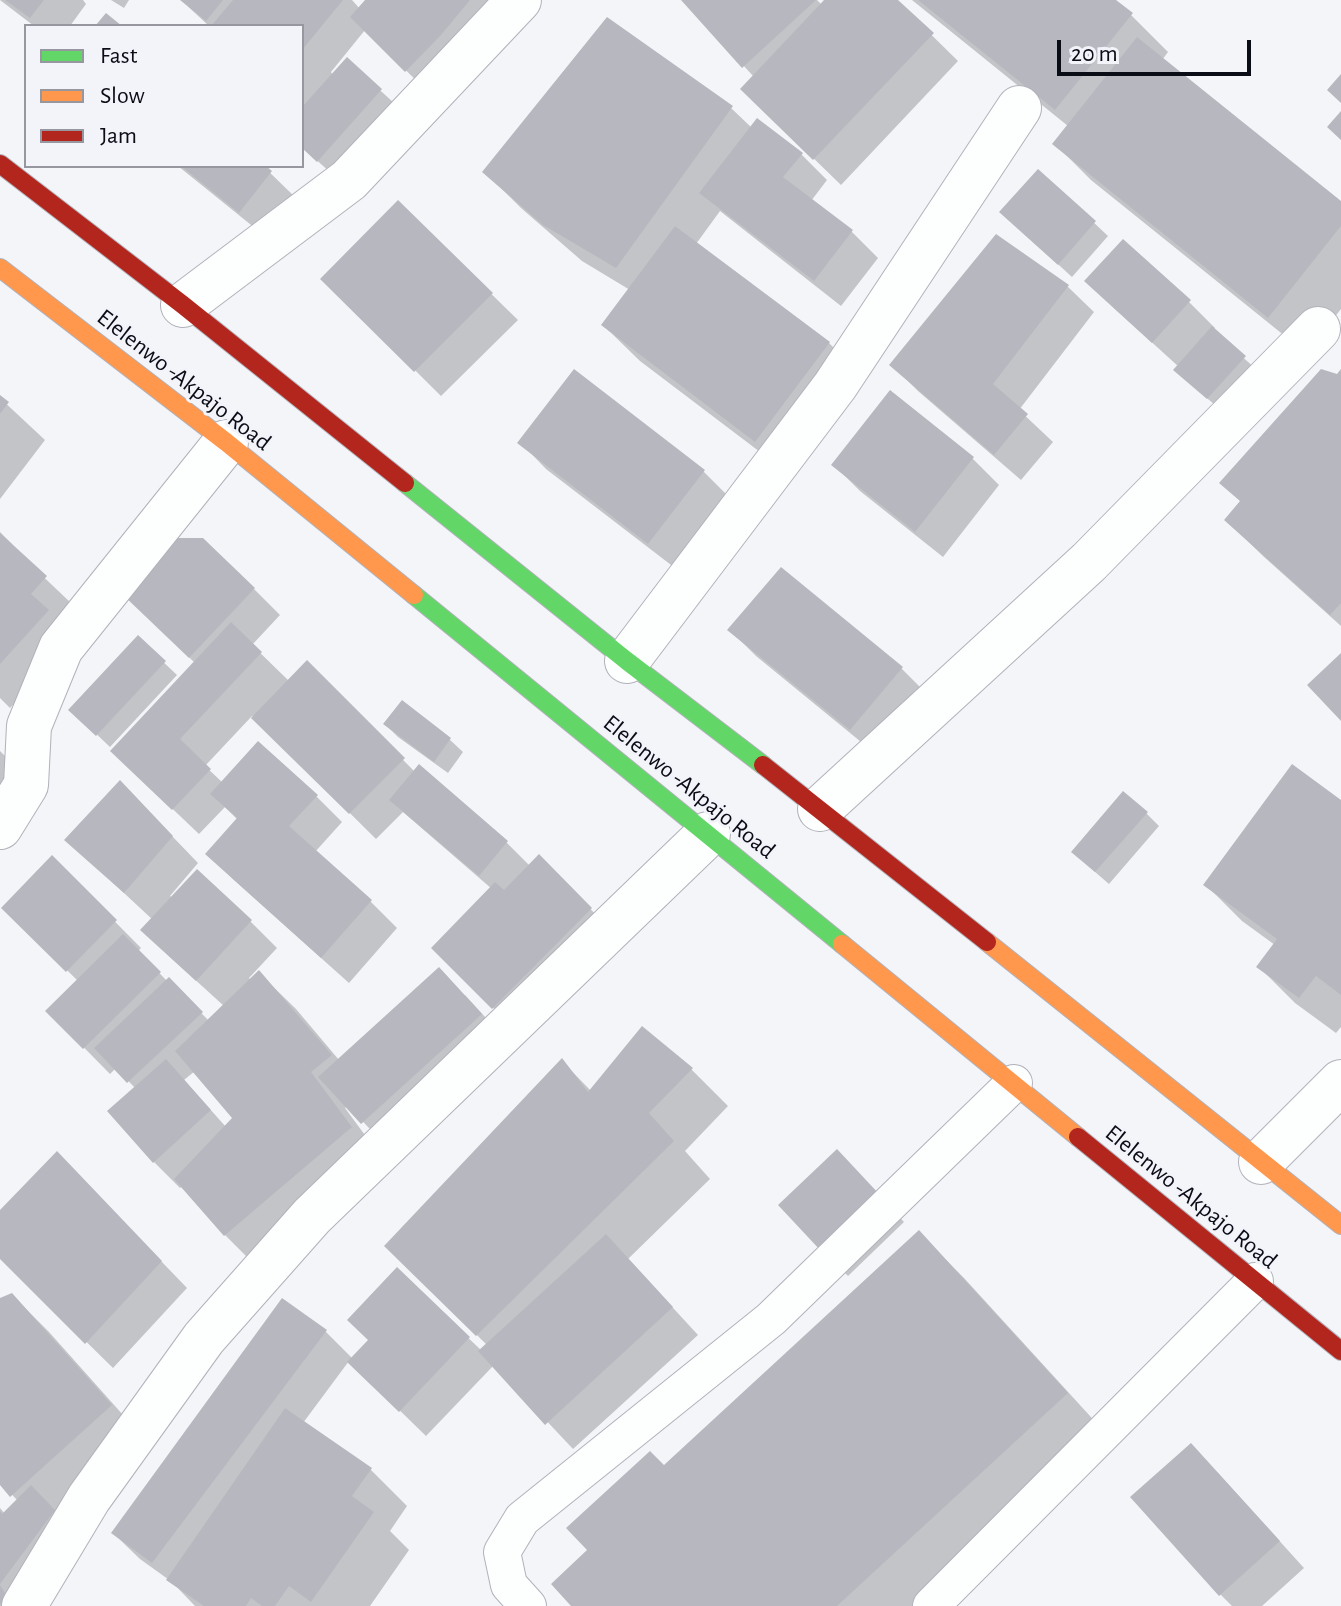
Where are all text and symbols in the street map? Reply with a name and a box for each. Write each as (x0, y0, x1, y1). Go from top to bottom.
legend (24, 24, 304, 168)
scale bar (1061, 24, 1255, 74)
text: 20 m (1071, 42, 1118, 66)
text: Fast (100, 44, 137, 68)
text: Slow (100, 84, 145, 108)
text: Jam (100, 124, 137, 148)
street label: Elelenwo -Akpajo Road (91, 303, 277, 457)
street label: Elelenwo -Akpajo Road (597, 709, 781, 865)
street label: Elelenwo -Akpajo Road (1099, 1119, 1283, 1275)

